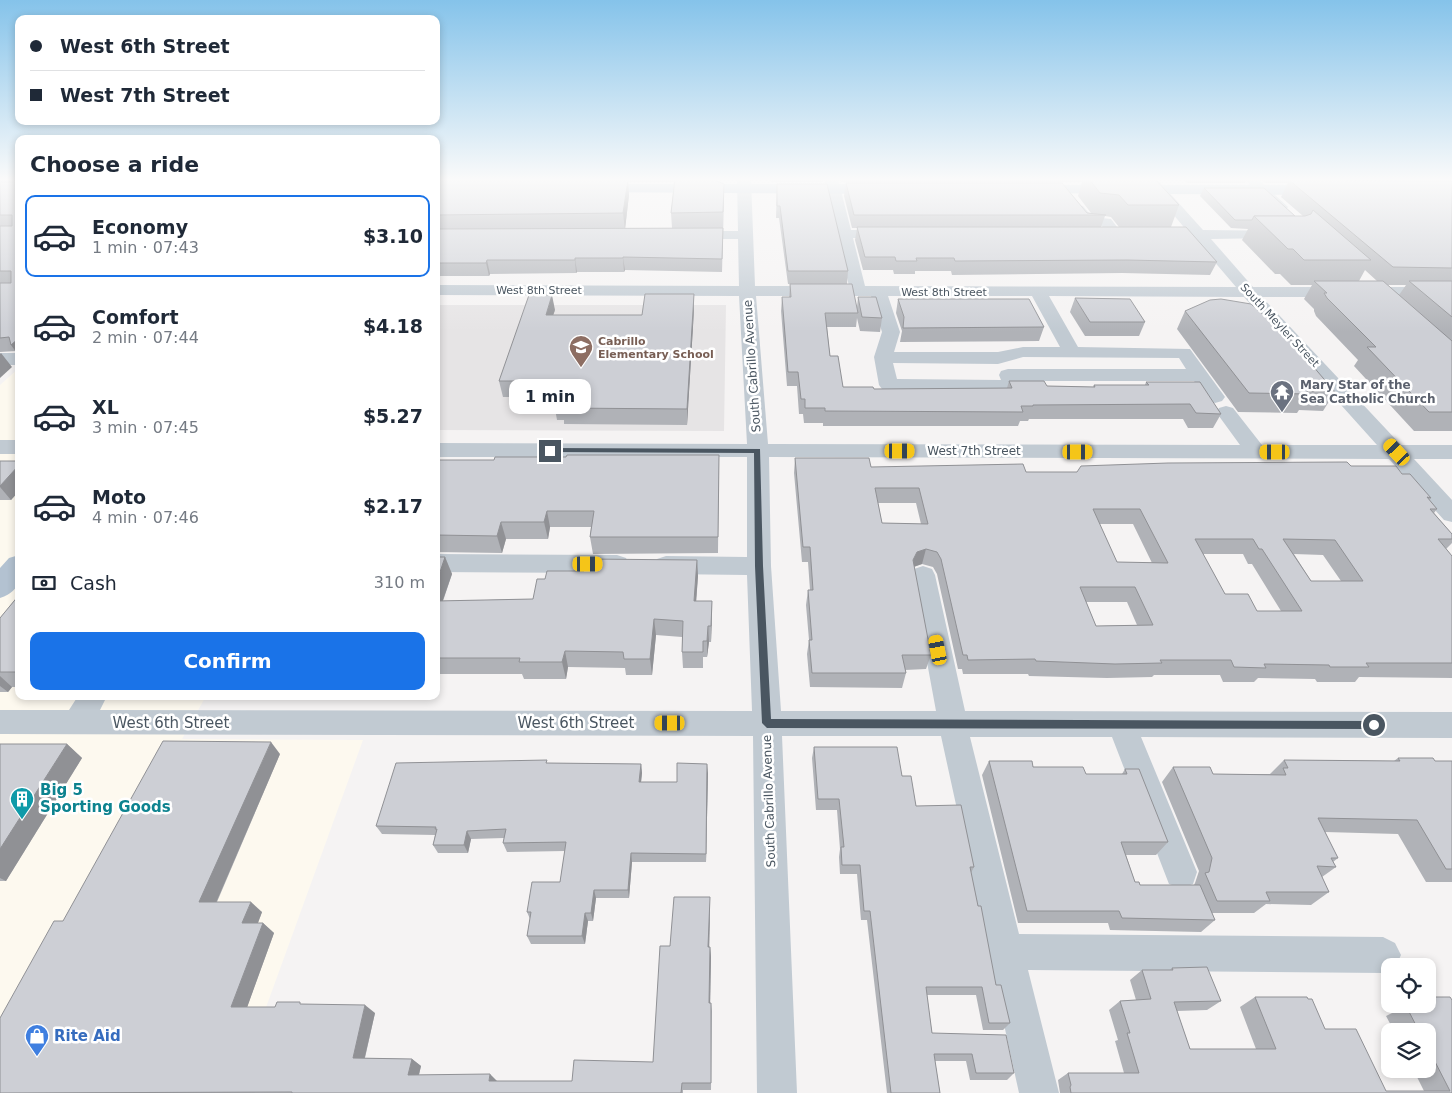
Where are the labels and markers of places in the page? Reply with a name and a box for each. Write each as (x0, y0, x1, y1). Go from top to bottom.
school or university icon: Cabrillo Elementary School (568, 334, 594, 368)
place label: Cabrillo Elementary School (598, 335, 714, 361)
place label: Mary Star of the Sea Catholic Church (1300, 378, 1435, 406)
temple icon: Mary Star of the Sea Catholic Church (1269, 379, 1295, 413)
place label: Big 5 Sporting Goods (40, 781, 171, 816)
building icon: Big 5 Sporting Goods (9, 786, 35, 820)
shop icon: Rite Aid (24, 1023, 50, 1057)
place label: Rite Aid (54, 1027, 121, 1045)

